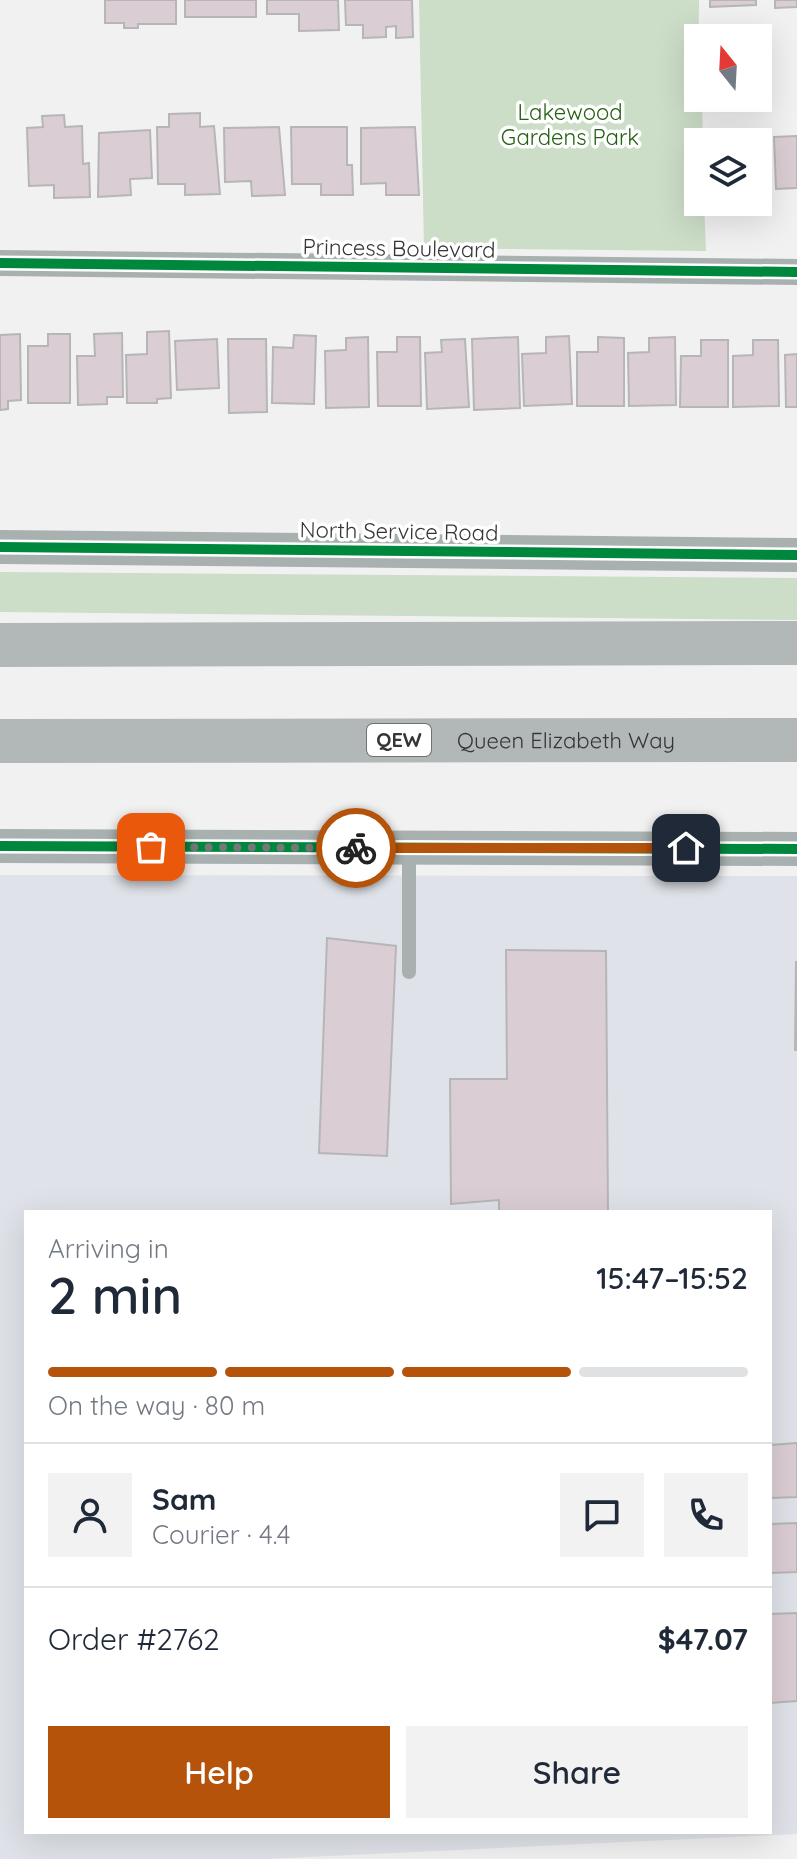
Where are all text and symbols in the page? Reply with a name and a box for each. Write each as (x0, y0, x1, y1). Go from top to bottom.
north arrow (684, 24, 772, 112)
map controls (684, 24, 772, 216)
park label: Lakewood Gardens Park (501, 98, 639, 151)
button: layers (684, 128, 772, 216)
street label: Princess Boulevard (302, 232, 496, 264)
street label: North Service Road (299, 515, 499, 547)
road number: QEW (367, 724, 431, 756)
street label: Queen Elizabeth Way (457, 726, 675, 754)
courier (316, 808, 396, 888)
pin (117, 813, 185, 881)
pin (652, 814, 720, 882)
icon: bag (129, 825, 173, 869)
icon: bike (334, 826, 378, 870)
icon: home (664, 826, 708, 870)
text: Arriving in (48, 1232, 169, 1265)
text: 15:47–15:52 (596, 1259, 748, 1297)
text: 2 min (48, 1262, 182, 1327)
text: On the way · 80 m (48, 1389, 265, 1422)
button: person (48, 1473, 132, 1557)
button: chat (560, 1473, 644, 1557)
button: phone (664, 1473, 748, 1557)
text: Sam (152, 1480, 216, 1518)
text: Courier · 4.4 (152, 1518, 290, 1551)
text: Order #2762 (48, 1620, 220, 1658)
text: $47.07 (658, 1620, 748, 1658)
button: Help (48, 1726, 390, 1818)
button: Share (406, 1726, 748, 1818)

